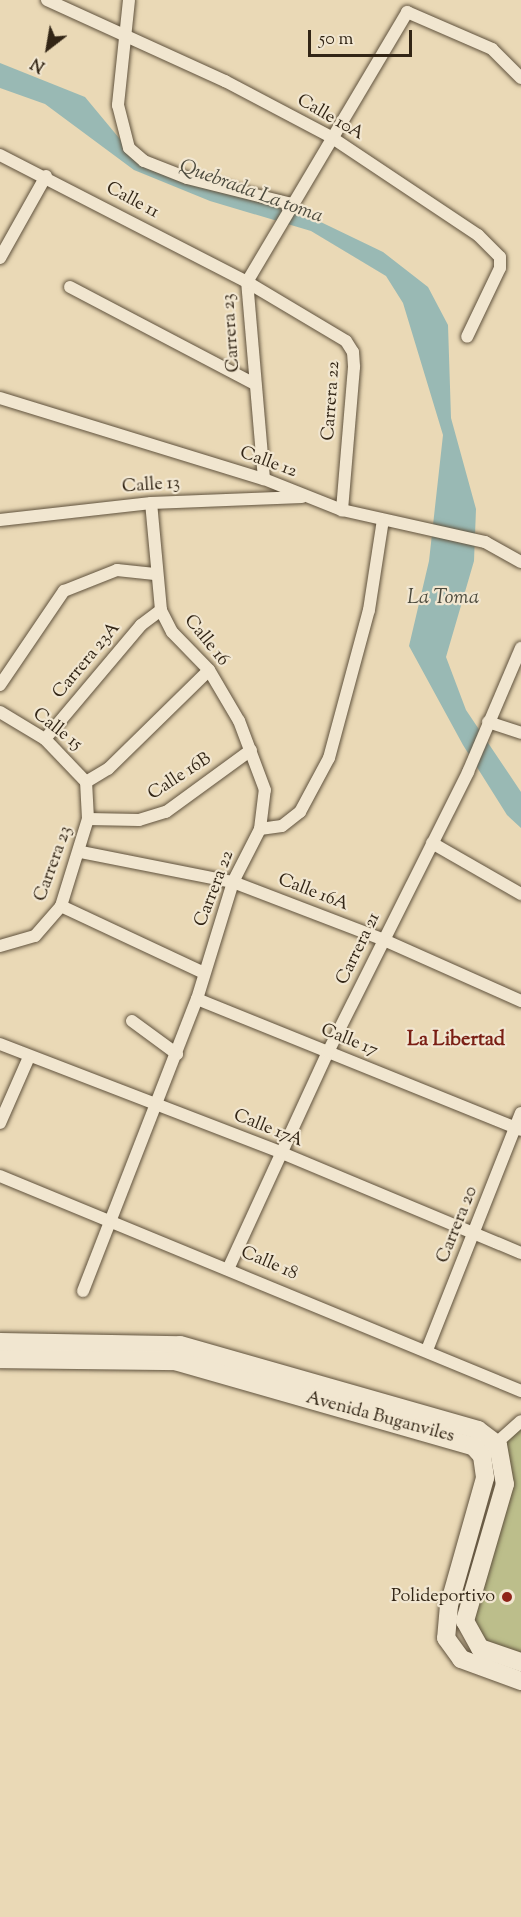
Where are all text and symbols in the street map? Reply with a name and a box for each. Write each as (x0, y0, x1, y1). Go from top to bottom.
north arrow (18, 18, 78, 78)
scale bar (311, 18, 414, 56)
text: 50 m (319, 27, 353, 53)
text: N (27, 51, 50, 77)
street label: Calle 10A (293, 90, 367, 146)
water label: Quebrada La toma (176, 155, 326, 229)
street label: Calle 11 (102, 178, 162, 224)
street label: Carrera 23 (218, 293, 246, 373)
street label: Carrera 22 (318, 360, 346, 442)
street label: Calle 12 (236, 443, 300, 483)
street label: Calle 13 (121, 473, 181, 499)
water label: La Toma (407, 586, 479, 610)
street label: Calle 16 (179, 611, 233, 671)
street label: Carrera 23A (49, 618, 125, 704)
street label: Calle 15 (28, 704, 86, 756)
street label: Calle 16B (144, 749, 216, 805)
street label: Carrera 23 (30, 823, 78, 905)
street label: Carrera 22 (191, 848, 239, 930)
street label: Calle 16A (275, 870, 351, 916)
street label: Carrera 21 (332, 909, 386, 989)
street label: Calle 17 (317, 1020, 381, 1062)
district label: La Libertad (407, 1028, 505, 1052)
street label: Calle 17A (230, 1105, 306, 1153)
street label: Carrera 20 (433, 1183, 483, 1267)
street label: Calle 18 (237, 1242, 301, 1286)
street label: Avenida Buganviles (303, 1388, 457, 1448)
place label: Polideportivo (391, 1586, 495, 1608)
marker: Polideportivo (500, 1590, 514, 1604)

